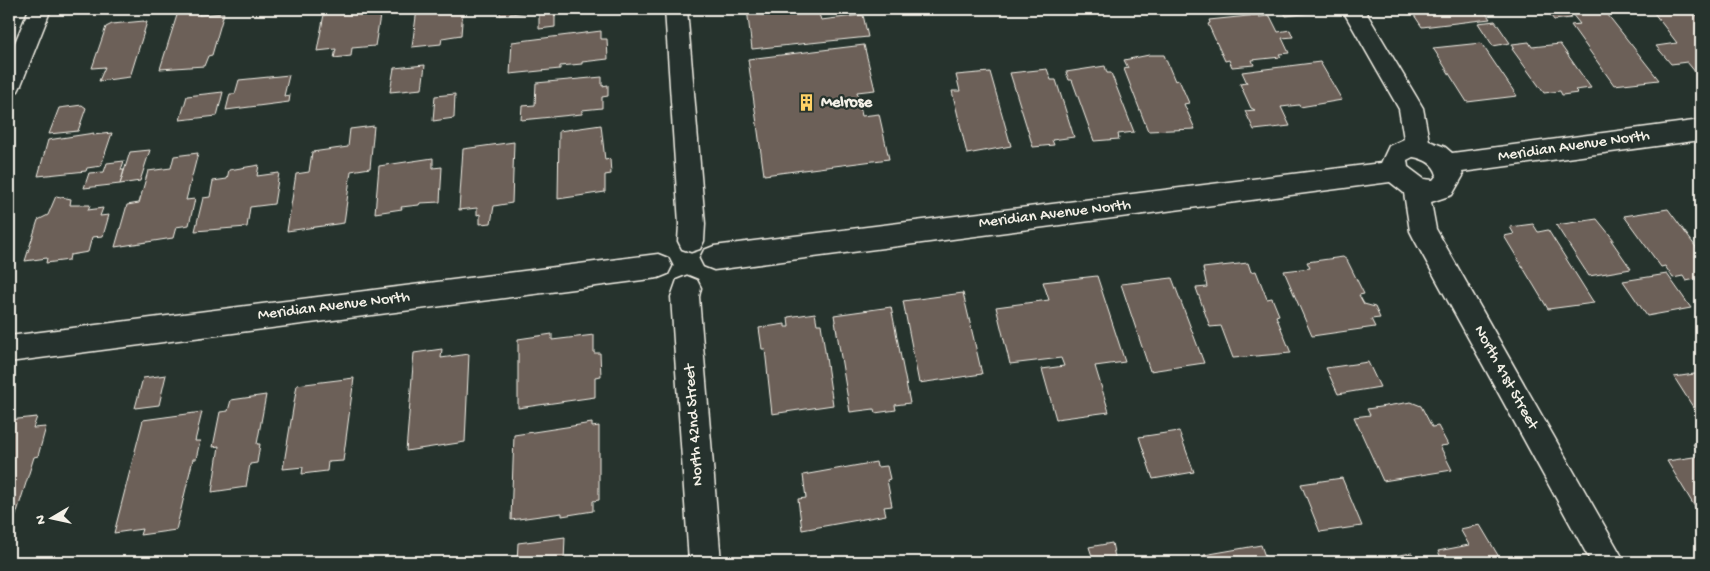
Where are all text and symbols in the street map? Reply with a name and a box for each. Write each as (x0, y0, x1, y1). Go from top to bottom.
building icon: Melrose (797, 93, 817, 113)
place label: Melrose (821, 94, 873, 113)
street label: Meridian Avenue North (1497, 127, 1652, 167)
street label: Meridian Avenue North (978, 196, 1133, 234)
street label: Meridian Avenue North (257, 288, 412, 326)
street label: North 41st Street (1469, 323, 1542, 435)
street label: North 42nd Street (681, 362, 709, 487)
north arrow (28, 494, 78, 544)
text: N (33, 514, 51, 525)

